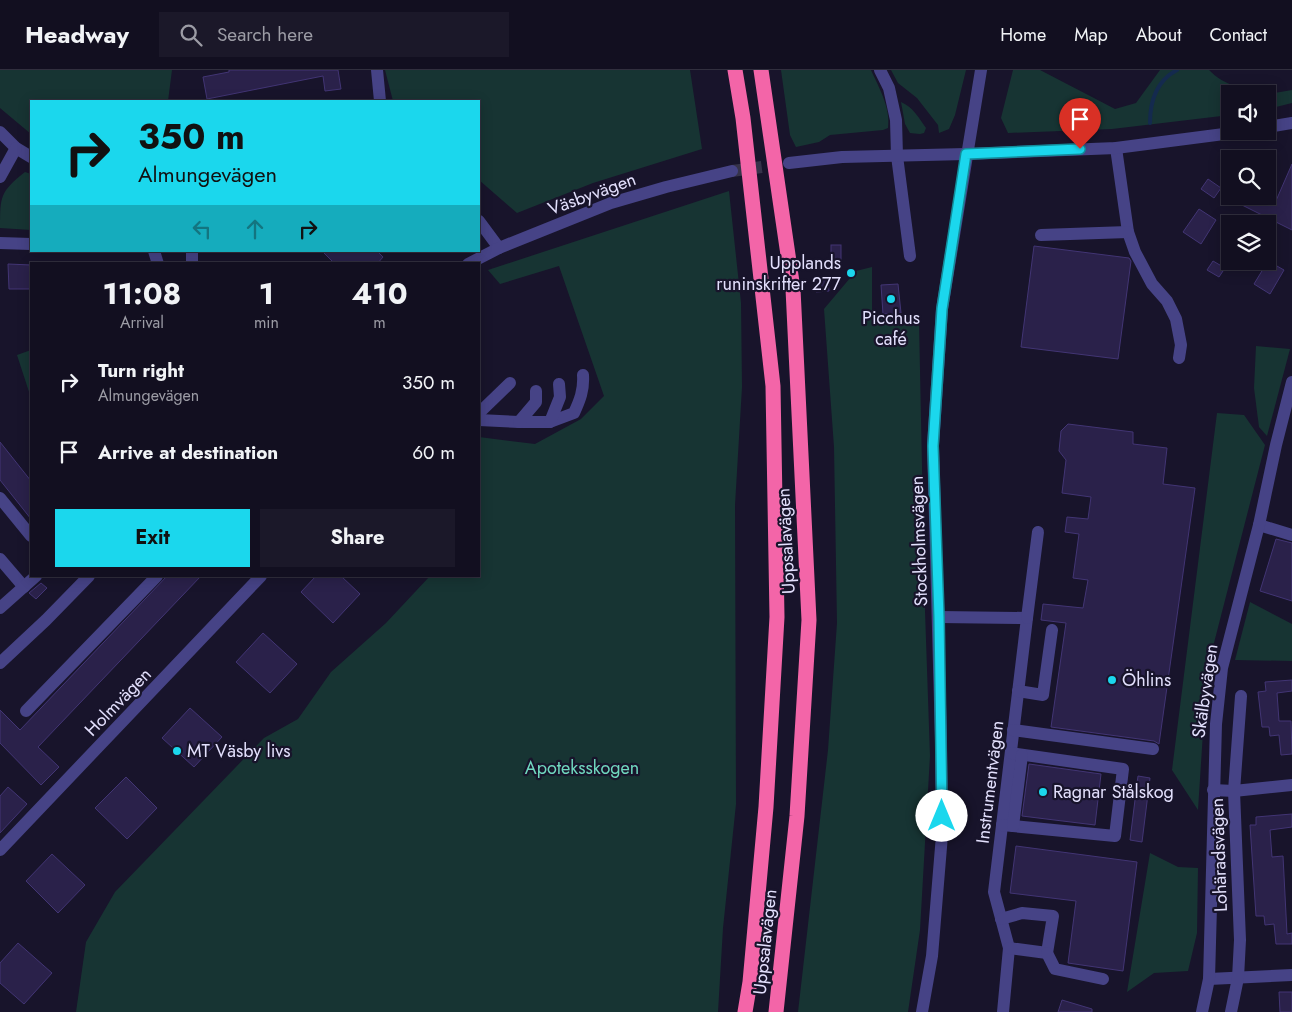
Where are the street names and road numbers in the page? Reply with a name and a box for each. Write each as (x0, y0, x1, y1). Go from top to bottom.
street label: Väsbyvägen (544, 166, 640, 222)
street label: Stockholmsvägen (904, 475, 934, 607)
street label: Uppsalavägen (770, 487, 802, 595)
street label: Skälbyvägen (1186, 642, 1224, 740)
street label: Holmvägen (79, 662, 157, 742)
street label: Instrumentvägen (970, 719, 1010, 845)
street label: Lohäradsvägen (1204, 798, 1234, 912)
street label: Uppsalavägen (747, 888, 783, 996)

